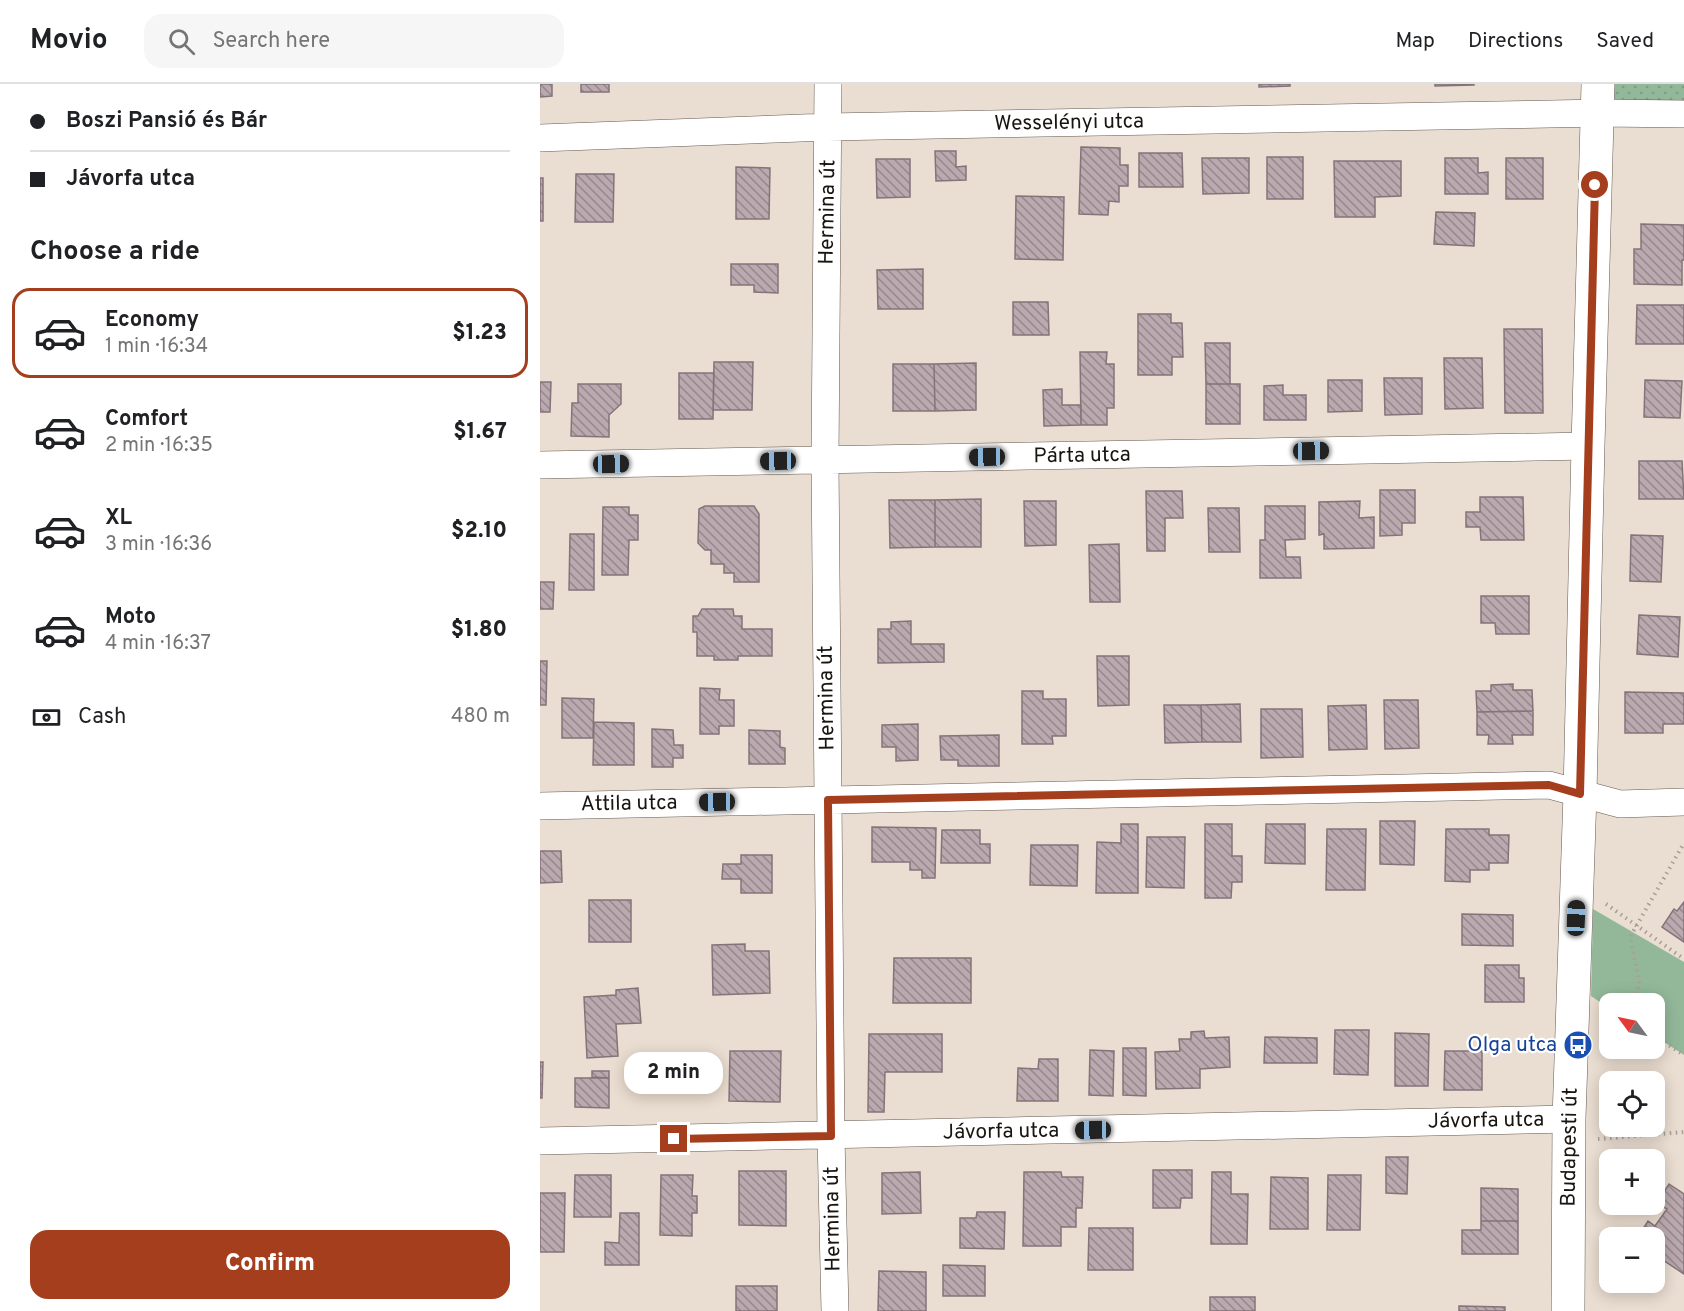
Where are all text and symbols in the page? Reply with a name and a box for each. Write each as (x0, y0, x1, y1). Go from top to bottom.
search box (144, 14, 564, 68)
text: Movio (30, 23, 108, 59)
icon: search (165, 25, 198, 58)
text: Search here (213, 28, 330, 55)
text: Map (1395, 28, 1435, 55)
text: Directions (1468, 28, 1563, 55)
text: Saved (1596, 28, 1654, 55)
text: Boszi Pansió és Bár (66, 108, 267, 135)
street label: Wesselényi utca (994, 108, 1144, 138)
street label: Hermina út (814, 159, 842, 265)
text: Jávorfa utca (66, 166, 195, 193)
route start (1581, 171, 1608, 198)
text: Choose a ride (30, 235, 200, 269)
icon: car (33, 306, 87, 360)
text: Economy (105, 307, 199, 334)
text: $1.23 (452, 320, 507, 347)
text: 1 min · 16:34 (105, 334, 208, 360)
icon: car (33, 405, 87, 459)
text: Comfort (105, 406, 188, 433)
text: $1.67 (453, 419, 507, 446)
text: 2 min · 16:35 (105, 433, 213, 459)
street label: Párta utca (1033, 442, 1131, 470)
car (1293, 442, 1329, 460)
car (969, 448, 1005, 466)
car (760, 452, 796, 470)
car (593, 455, 629, 473)
icon: car (33, 504, 87, 558)
text: XL (105, 505, 132, 532)
text: $2.10 (451, 518, 507, 545)
text: 3 min · 16:36 (105, 532, 212, 558)
icon: car (33, 603, 87, 657)
text: Moto (105, 604, 156, 631)
text: $1.80 (451, 617, 507, 644)
text: 4 min · 16:37 (105, 631, 211, 657)
street label: Hermina út (813, 645, 841, 751)
icon: cash (30, 701, 63, 734)
text: Cash (78, 704, 127, 731)
text: 480 m (451, 704, 510, 730)
street label: Attila utca (580, 790, 678, 818)
car (699, 793, 735, 811)
car (1566, 900, 1586, 936)
north arrow (1599, 993, 1665, 1059)
map controls (1599, 993, 1665, 1293)
bus stop icon: Olga utca (1562, 1029, 1594, 1061)
place label: Olga utca (1467, 1032, 1557, 1059)
callout: 2 min (624, 1052, 724, 1094)
text: 2 min (647, 1060, 700, 1086)
button: locate (1599, 1071, 1665, 1137)
street label: Budapesti út (1555, 1087, 1585, 1207)
street label: Jávorfa utca (1428, 1106, 1544, 1136)
street label: Jávorfa utca (943, 1117, 1059, 1147)
car (1075, 1121, 1111, 1139)
route end (660, 1125, 687, 1152)
button: + (1599, 1149, 1665, 1215)
street label: Hermina út (819, 1166, 847, 1272)
button: − (1599, 1227, 1665, 1293)
button: Confirm (30, 1230, 510, 1299)

